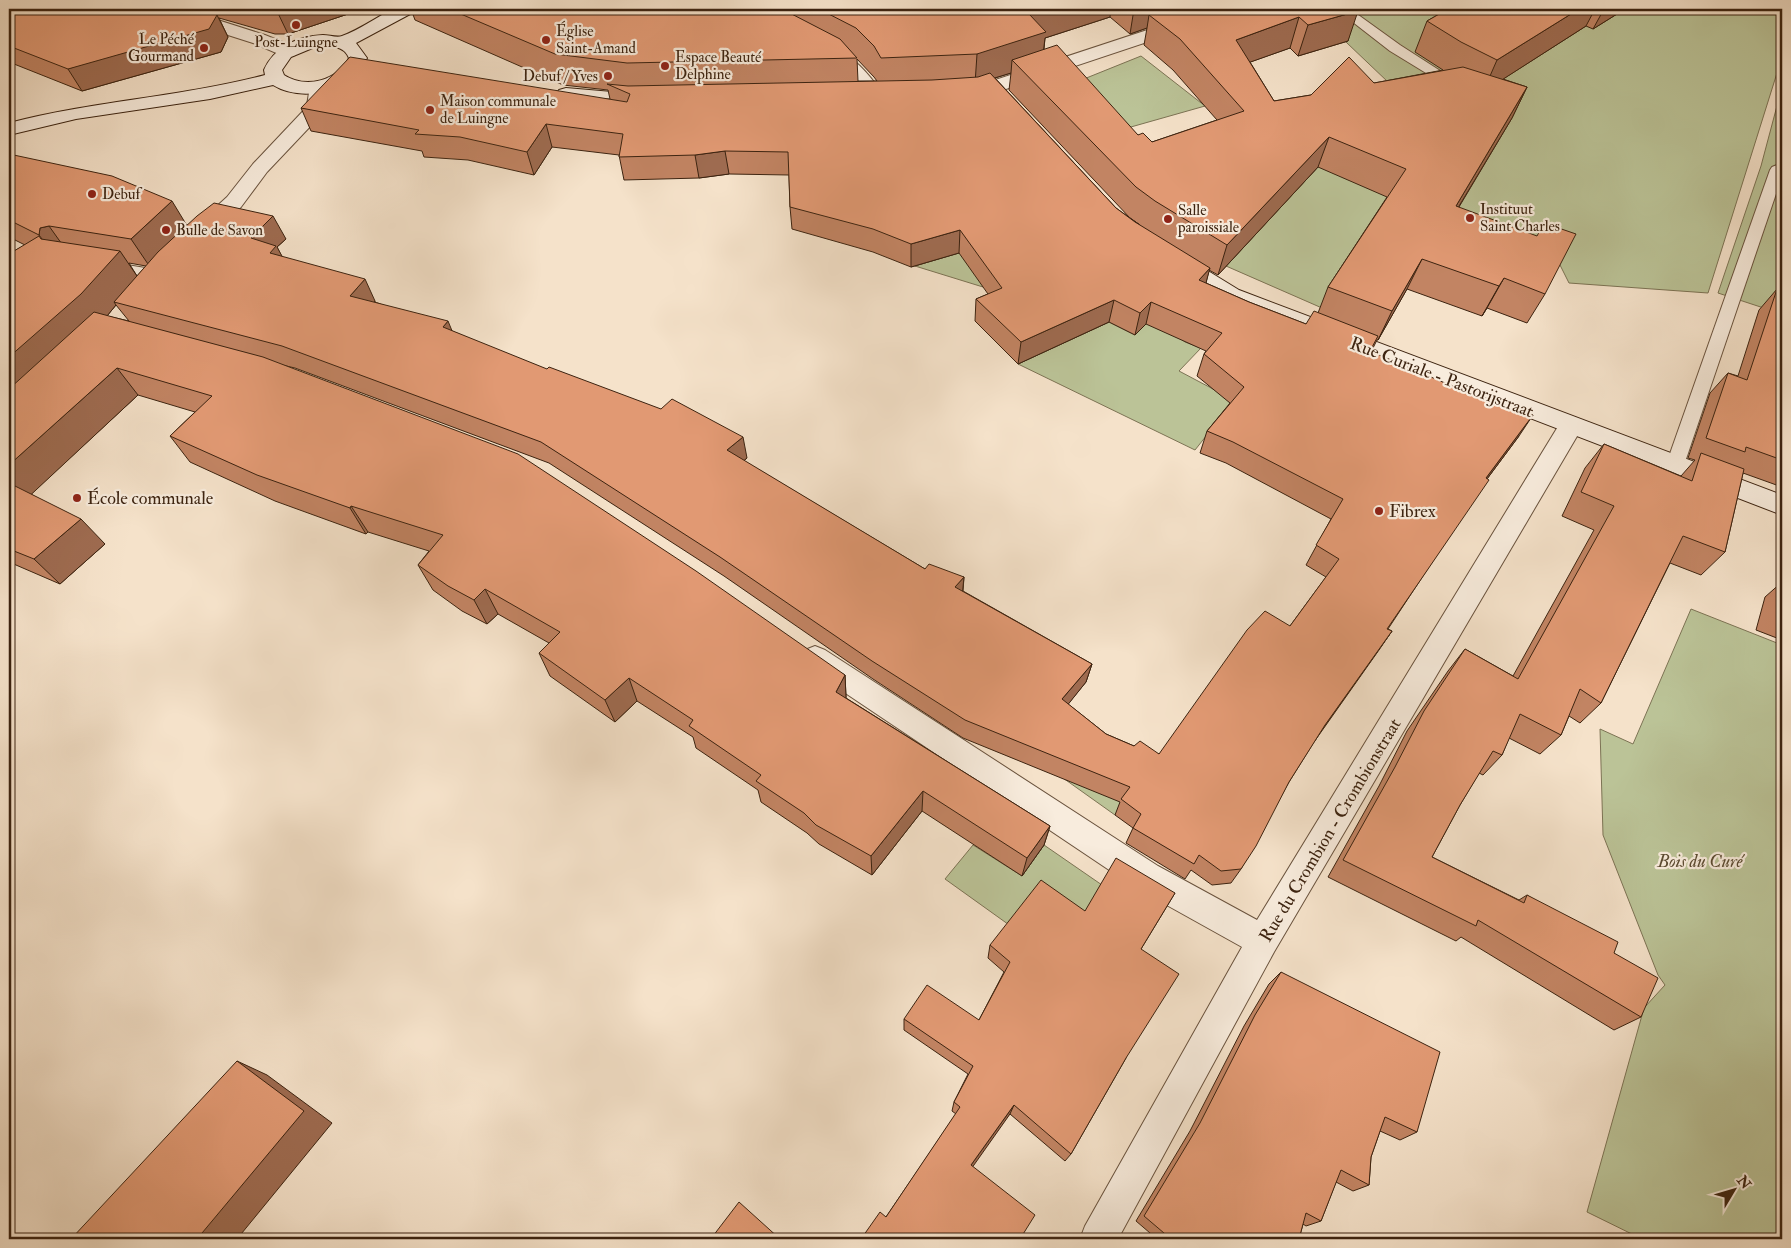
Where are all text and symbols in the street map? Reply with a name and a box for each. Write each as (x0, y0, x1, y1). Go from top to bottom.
marker: Post-Luingne (290, 19, 302, 31)
place label: Église Saint-Amand (556, 20, 636, 58)
place label: Le Péché Gourmand (128, 30, 195, 66)
place label: Post-Luingne (254, 33, 338, 52)
marker: Église Saint-Amand (540, 34, 552, 46)
marker: Le Péché Gourmand (198, 42, 210, 54)
place label: Espace Beauté Delphine (675, 48, 762, 85)
marker: Espace Beauté Delphine (659, 60, 671, 72)
place label: Debuf / Yves (523, 67, 598, 86)
marker: Debuf / Yves (602, 70, 614, 82)
place label: Maison communale de Luingne (440, 92, 556, 128)
marker: Maison communale de Luingne (424, 104, 436, 116)
place label: Debuf (102, 185, 143, 204)
marker: Debuf (86, 188, 98, 200)
place label: Instituut Saint Charles (1480, 200, 1560, 236)
place label: Salle paroissiale (1177, 201, 1239, 238)
marker: Instituut Saint Charles (1464, 212, 1476, 224)
marker: Salle paroissiale (1162, 213, 1174, 225)
place label: Bulle de Savon (176, 221, 263, 240)
marker: Bulle de Savon (160, 224, 172, 236)
street label: Rue Curiale - Pastorijstraat (1347, 332, 1537, 423)
place label: École communale (87, 487, 214, 510)
marker: École communale (71, 492, 83, 504)
place label: Fibrex (1389, 500, 1436, 523)
marker: Fibrex (1373, 505, 1385, 517)
street label: Rue du Crombion - Crombionstraat (1254, 714, 1407, 946)
park label: Bois du Curé (1656, 850, 1746, 873)
north arrow (1708, 1166, 1758, 1216)
text: N (1733, 1171, 1755, 1193)

